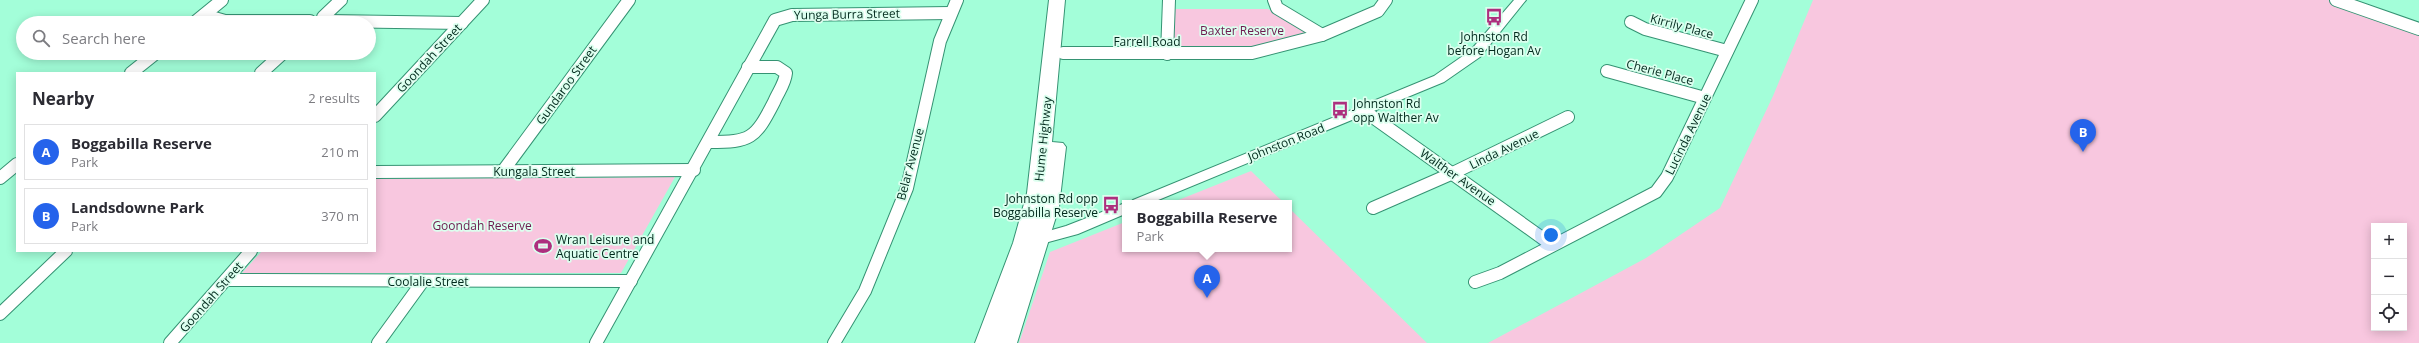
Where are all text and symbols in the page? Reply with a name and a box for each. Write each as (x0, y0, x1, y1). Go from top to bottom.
street label: Yunga Burra Street (794, 5, 900, 23)
bus stop icon: Johnston Rd before Hogan Av (1484, 7, 1504, 27)
street label: Kirrily Place (1649, 9, 1716, 43)
search box (16, 16, 376, 60)
street label: Goondah Street (393, 20, 465, 96)
park label: Baxter Reserve (1200, 22, 1284, 39)
icon: search (30, 27, 52, 49)
text: Search here (62, 28, 146, 48)
place label: Johnston Rd before Hogan Av (1447, 28, 1541, 59)
street label: Farrell Road (1113, 33, 1181, 50)
street label: Gundaroo Street (532, 42, 600, 128)
street label: Cherie Place (1625, 55, 1696, 89)
text: Nearby (32, 87, 94, 110)
text: 2 results (308, 89, 360, 107)
street label: Lucinda Avenue (1661, 90, 1715, 178)
street label: Hume Highway (1030, 95, 1056, 182)
place label: Johnston Rd opp Walther Av (1352, 95, 1439, 126)
bus stop icon: Johnston Rd opp Walther Av (1330, 100, 1350, 120)
street label: Johnston Road (1244, 119, 1327, 166)
pin: B (2070, 119, 2096, 152)
street label: Linda Avenue (1466, 125, 1542, 173)
street label: Belar Avenue (892, 126, 928, 202)
text: Boggabilla Reserve (71, 133, 212, 153)
text: A (42, 143, 50, 161)
text: 210 m (321, 143, 359, 161)
street label: Walther Avenue (1417, 145, 1500, 210)
text: Park (71, 153, 98, 171)
street label: Kungala Street (493, 163, 575, 180)
place label: Johnston Rd opp Boggabilla Reserve (993, 190, 1098, 221)
bus stop icon: Johnston Rd opp Boggabilla Reserve (1101, 195, 1121, 215)
text: Landsdowne Park (71, 197, 204, 217)
popup (1122, 200, 1292, 252)
text: B (42, 207, 50, 225)
text: 370 m (321, 207, 359, 225)
text: Boggabilla Reserve (1137, 207, 1277, 227)
text: Park (71, 217, 98, 235)
park label: Goondah Reserve (432, 217, 532, 234)
map controls (2371, 223, 2407, 331)
button: + (2371, 223, 2407, 259)
your location (1541, 225, 1561, 245)
text: Park (1137, 227, 1164, 245)
place label: Wran Leisure and Aquatic Centre (556, 231, 654, 262)
sports icon: Wran Leisure and Aquatic Centre (533, 236, 553, 256)
street label: Goondah Street (176, 258, 246, 336)
button: − (2371, 259, 2407, 295)
pin: A (1194, 265, 1220, 298)
street label: Coolalie Street (387, 273, 469, 290)
button: locate (2371, 295, 2407, 331)

